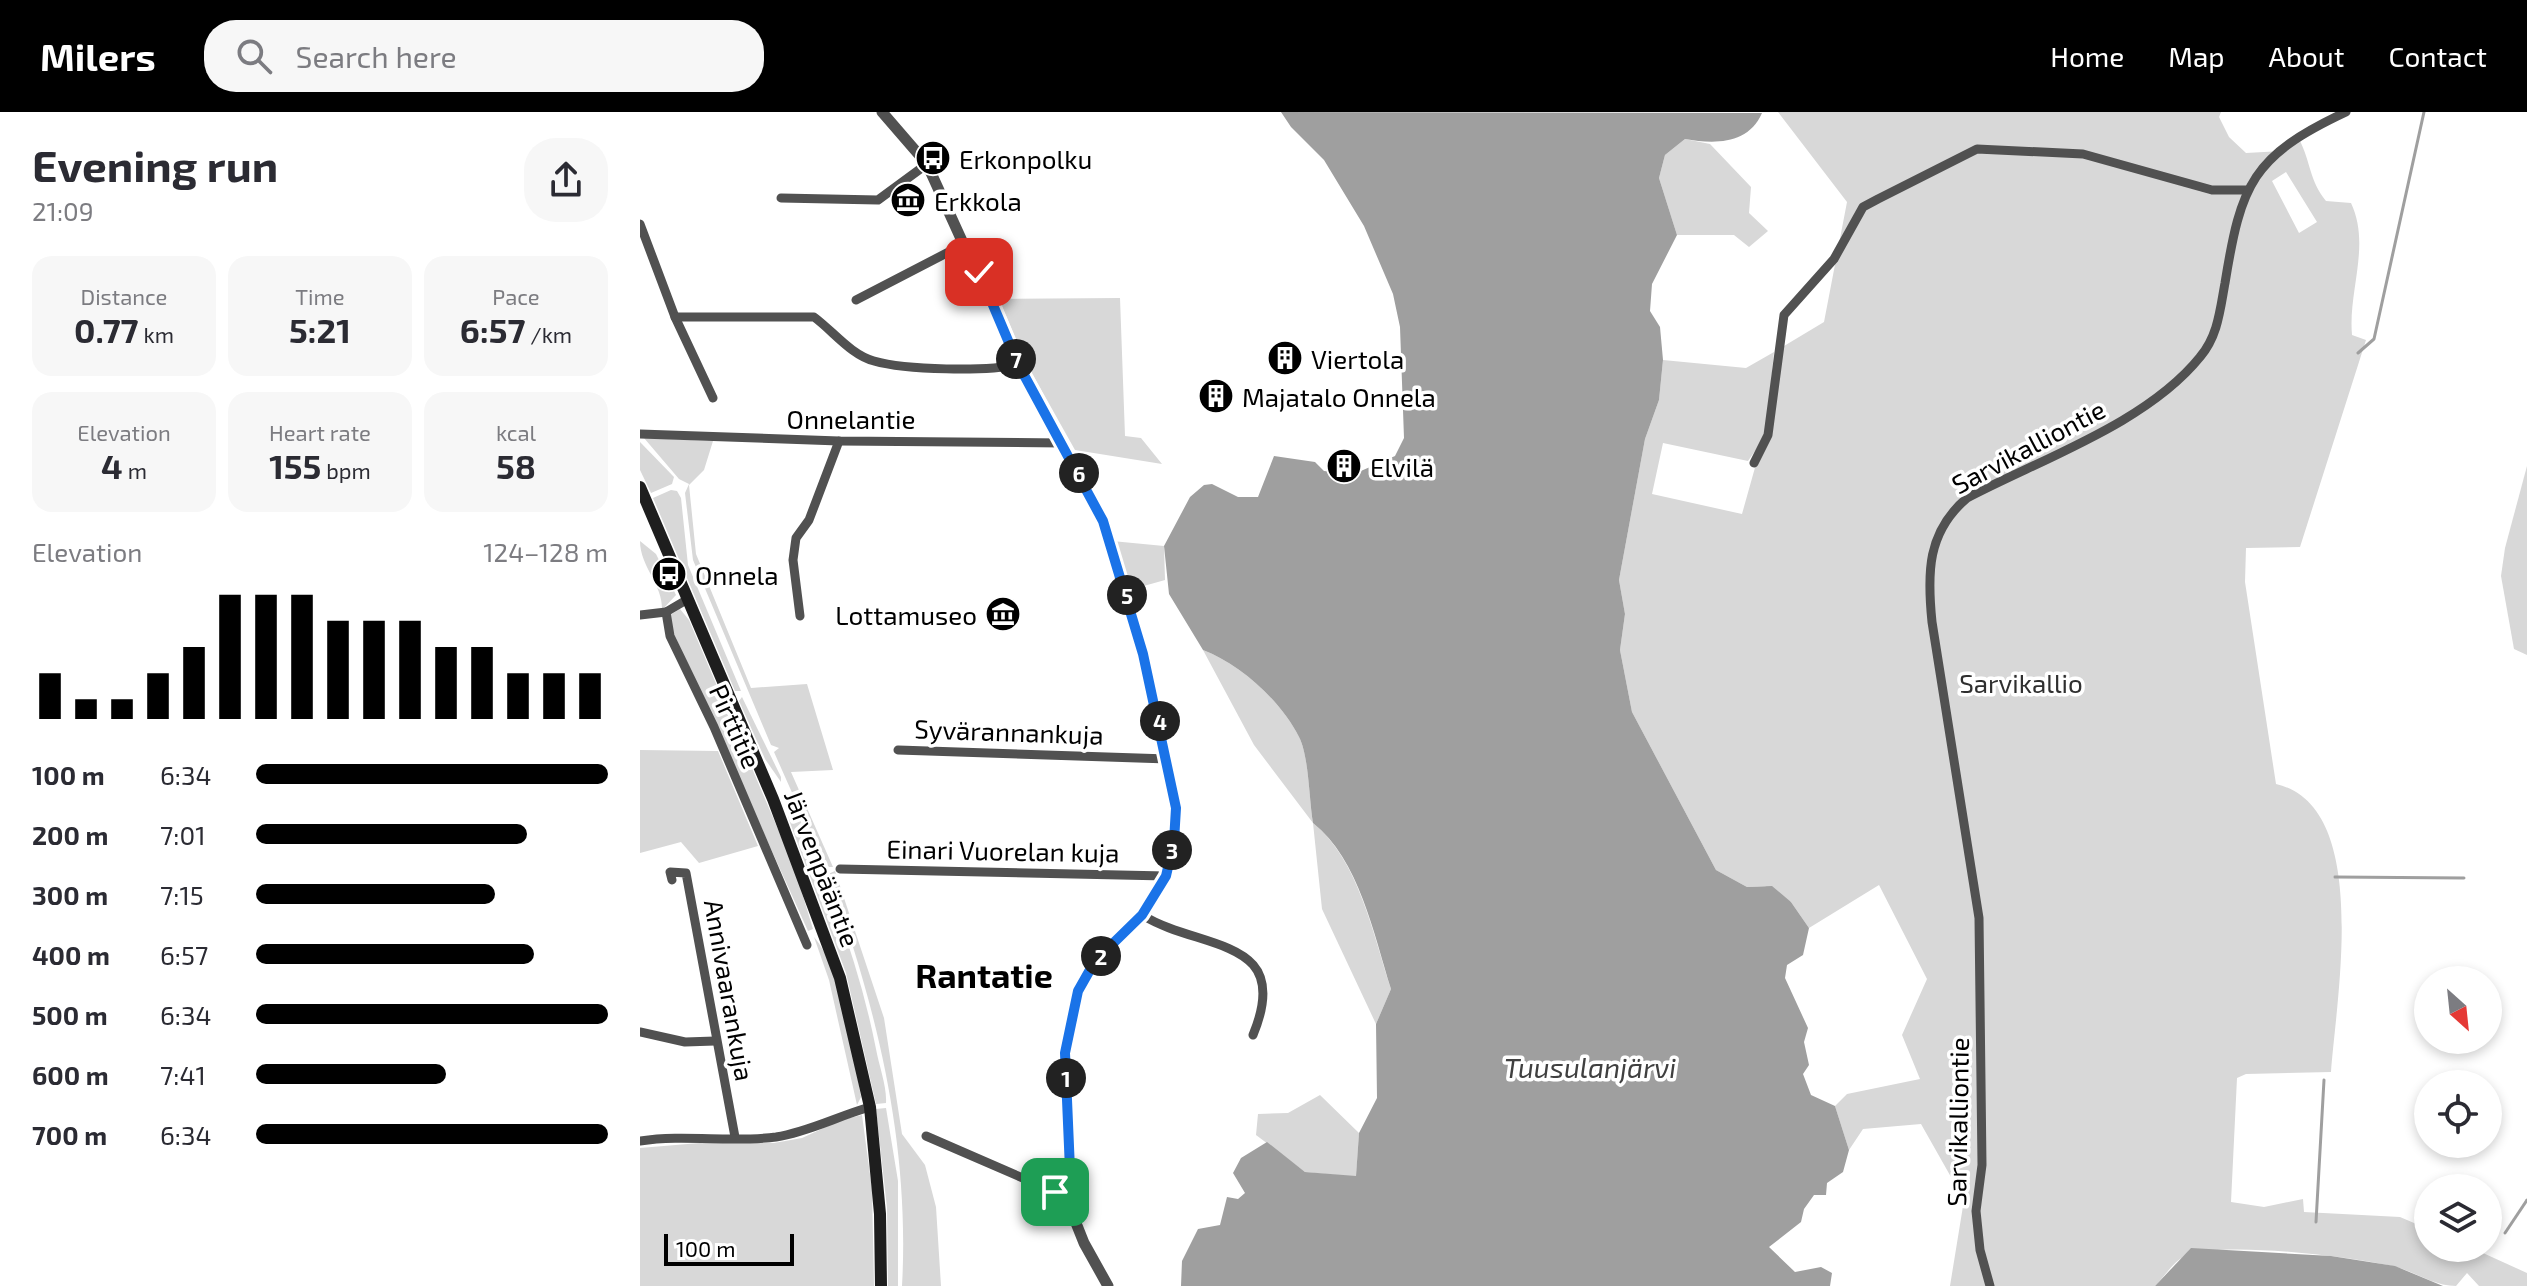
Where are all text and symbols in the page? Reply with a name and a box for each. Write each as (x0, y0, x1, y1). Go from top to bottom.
search box (204, 20, 764, 92)
text: Milers (40, 33, 156, 79)
icon: search (232, 34, 276, 78)
text: Search here (296, 38, 457, 74)
text: Home (2050, 39, 2124, 73)
text: Map (2168, 39, 2225, 73)
text: About (2269, 39, 2344, 73)
text: Contact (2388, 39, 2487, 73)
text: Evening run (32, 138, 278, 191)
button: share (524, 138, 608, 222)
bus stop icon: Erkonpolku (914, 139, 952, 177)
place label: Erkonpolku (959, 143, 1092, 174)
museum icon: Erkkola (889, 181, 927, 219)
place label: Erkkola (934, 185, 1022, 216)
text: 21:09 (32, 195, 94, 226)
pin (945, 238, 1013, 306)
icon: check (957, 250, 1001, 294)
text: Distance (81, 283, 167, 309)
text: Time (295, 283, 345, 309)
text: Pace (492, 283, 540, 309)
text: 0.77 (74, 309, 139, 350)
text: 5:21 (289, 309, 351, 350)
text: 6:57 (460, 309, 525, 350)
text: km (139, 321, 174, 347)
text: /km (525, 321, 572, 347)
pin: 7 (996, 339, 1036, 379)
building icon: Viertola (1266, 339, 1304, 377)
place label: Viertola (1311, 343, 1404, 374)
text: 7 (1010, 346, 1022, 372)
building icon: Majatalo Onnela (1197, 377, 1235, 415)
place label: Majatalo Onnela (1242, 381, 1436, 412)
street label: Sarvikalliontie (1946, 393, 2110, 499)
street label: Onnelantie (787, 403, 915, 434)
text: Elevation (77, 419, 171, 445)
text: Heart rate (269, 419, 371, 445)
text: kcal (496, 419, 536, 445)
text: 4 (101, 445, 123, 486)
text: 155 (269, 445, 321, 486)
text: 58 (496, 445, 536, 486)
building icon: Elvilä (1325, 447, 1363, 485)
place label: Elvilä (1370, 451, 1434, 482)
pin: 6 (1059, 453, 1099, 493)
text: m (123, 457, 147, 483)
text: bpm (321, 457, 371, 483)
text: 6 (1073, 460, 1085, 486)
text: Elevation (32, 536, 142, 567)
text: 124–128 m (483, 536, 608, 567)
bus stop icon: Onnela (650, 555, 688, 593)
place label: Onnela (695, 559, 779, 590)
pin: 5 (1107, 575, 1147, 615)
text: 5 (1121, 582, 1133, 608)
museum icon: Lottamuseo (984, 595, 1022, 633)
place label: Lottamuseo (835, 599, 977, 630)
park label: Sarvikallio (1959, 667, 2083, 698)
street label: Pirttitie (704, 679, 768, 773)
pin: 4 (1140, 701, 1180, 741)
text: 4 (1153, 708, 1167, 734)
street label: Syvärannankuja (914, 712, 1104, 750)
text: 100 m (32, 759, 105, 790)
text: 6:34 (160, 759, 211, 790)
street label: Järvenpääntie (779, 785, 867, 951)
text: 200 m (32, 819, 108, 850)
text: 7:01 (160, 819, 205, 850)
pin: 3 (1152, 830, 1192, 870)
street label: Einari Vuorelan kuja (886, 832, 1120, 868)
text: 3 (1166, 837, 1178, 863)
text: 300 m (32, 879, 108, 910)
text: 7:15 (160, 879, 204, 910)
street label: Annivaarankuja (699, 897, 761, 1083)
pin: 2 (1081, 936, 1121, 976)
text: 400 m (32, 939, 110, 970)
text: 6:57 (160, 939, 208, 970)
text: 2 (1095, 943, 1107, 969)
district label: Rantatie (915, 954, 1053, 995)
north arrow (2414, 966, 2502, 1054)
map controls (2414, 966, 2502, 1262)
text: 500 m (32, 999, 108, 1030)
text: 6:34 (160, 999, 211, 1030)
street label: Sarvikalliontie (1940, 1037, 1974, 1207)
water label: Tuusulanjärvi (1504, 1050, 1676, 1084)
pin: 1 (1046, 1058, 1086, 1098)
text: 600 m (32, 1059, 109, 1090)
text: 7:41 (160, 1059, 206, 1090)
text: 1 (1061, 1065, 1071, 1091)
button: locate (2414, 1070, 2502, 1158)
text: 700 m (32, 1119, 107, 1150)
text: 6:34 (160, 1119, 211, 1150)
pin (1021, 1158, 1089, 1226)
icon: arrive (1033, 1170, 1077, 1214)
button: layers (2414, 1174, 2502, 1262)
scale bar (664, 1230, 794, 1266)
text: 100 m (676, 1235, 735, 1261)

